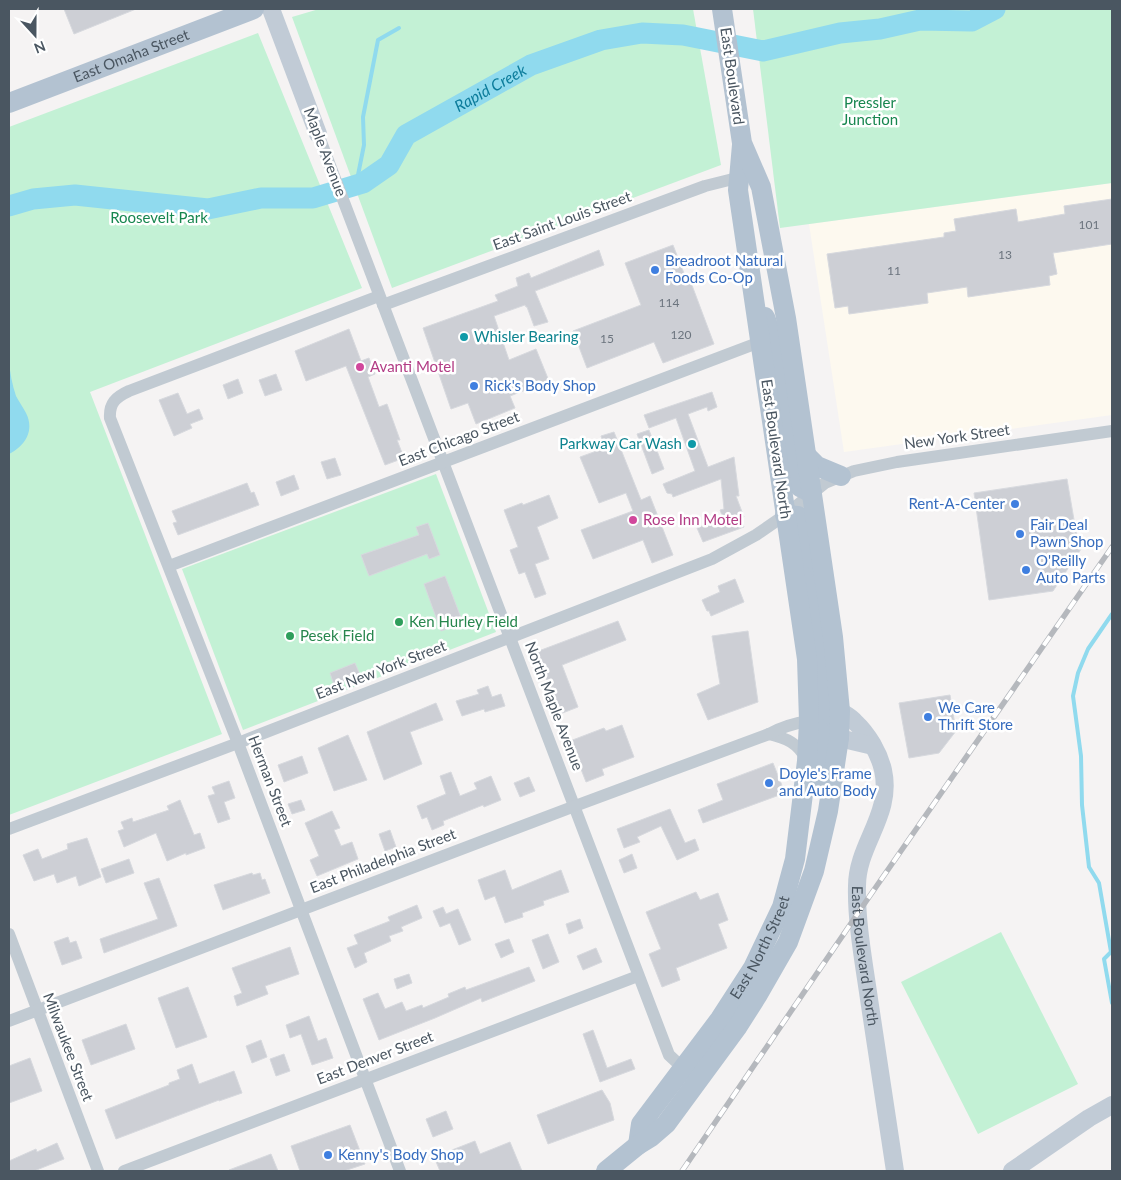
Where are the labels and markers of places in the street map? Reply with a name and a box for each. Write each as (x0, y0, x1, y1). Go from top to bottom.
place label: Breadroot Natural Foods Co-Op (665, 251, 783, 286)
marker: Breadroot Natural Foods Co-Op (649, 264, 661, 276)
place label: Whisler Bearing (474, 327, 579, 345)
marker: Whisler Bearing (458, 331, 470, 343)
place label: Avanti Motel (370, 357, 455, 375)
marker: Avanti Motel (354, 361, 366, 373)
place label: Rick's Body Shop (484, 376, 596, 394)
marker: Rick's Body Shop (468, 380, 480, 392)
place label: Parkway Car Wash (559, 434, 682, 452)
marker: Parkway Car Wash (686, 438, 698, 450)
place label: Rent-A-Center (908, 494, 1006, 512)
marker: Rent-A-Center (1009, 498, 1021, 510)
place label: Rose Inn Motel (643, 510, 742, 528)
marker: Rose Inn Motel (627, 514, 639, 526)
place label: Fair Deal Pawn Shop (1030, 515, 1103, 550)
marker: Fair Deal Pawn Shop (1014, 528, 1026, 540)
place label: O'Reilly Auto Parts (1036, 551, 1106, 586)
marker: O'Reilly Auto Parts (1020, 564, 1032, 576)
place label: Ken Hurley Field (409, 612, 518, 630)
marker: Ken Hurley Field (393, 616, 405, 628)
place label: Pesek Field (300, 626, 374, 644)
marker: Pesek Field (284, 630, 296, 642)
place label: We Care Thrift Store (938, 698, 1013, 733)
marker: We Care Thrift Store (922, 711, 934, 723)
place label: Doyle's Frame and Auto Body (779, 764, 877, 799)
marker: Doyle's Frame and Auto Body (763, 777, 775, 789)
place label: Kenny's Body Shop (338, 1145, 464, 1163)
marker: Kenny's Body Shop (322, 1149, 334, 1161)

